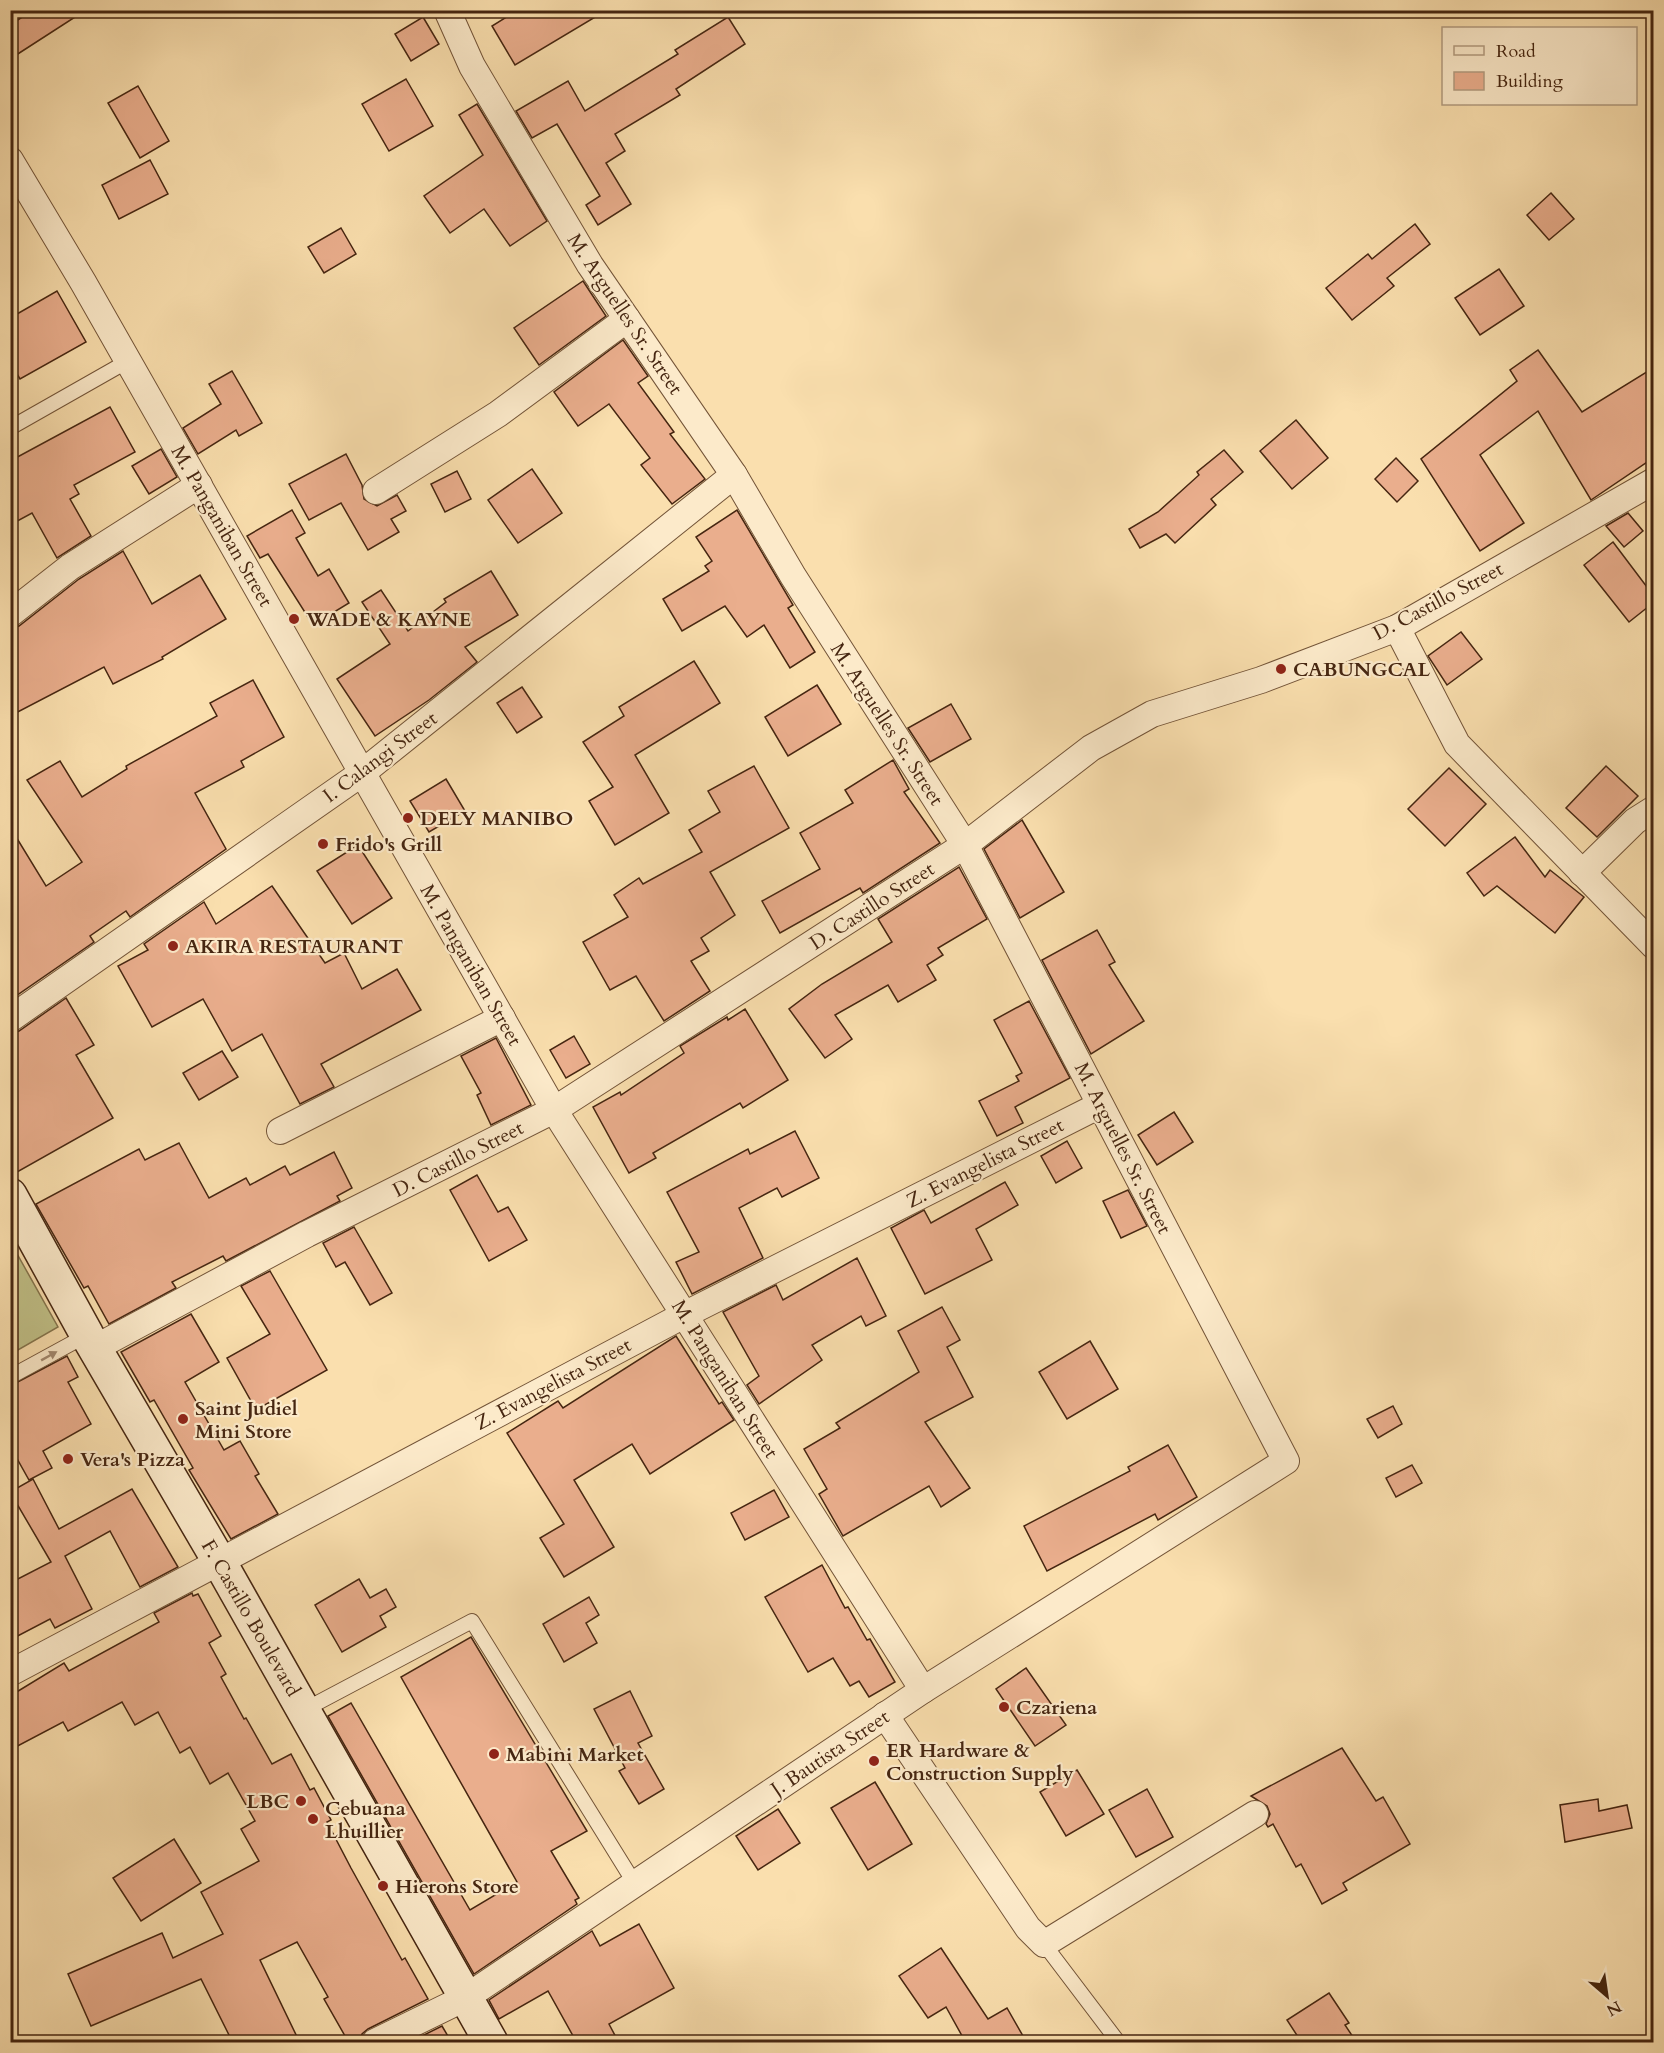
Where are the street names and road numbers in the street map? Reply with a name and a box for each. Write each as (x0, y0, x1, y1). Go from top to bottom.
street label: M. Arguelles Sr. Street (561, 228, 689, 401)
street label: M. Panganiban Street (165, 440, 280, 612)
street label: D. Castillo Street (1368, 555, 1508, 647)
street label: M. Arguelles Sr. Street (824, 637, 950, 811)
street label: I. Calangi Street (317, 705, 443, 809)
street label: D. Castillo Street (804, 855, 940, 956)
street label: M. Panganiban Street (414, 879, 529, 1051)
street label: M. Arguelles Sr. Street (1068, 1058, 1178, 1239)
street label: Z. Evangelista Street (902, 1111, 1069, 1214)
street label: D. Castillo Street (388, 1114, 529, 1204)
street label: M. Panganiban Street (665, 1295, 785, 1464)
street label: Z. Evangelista Street (470, 1331, 636, 1437)
street label: F. Castillo Boulevard (195, 1535, 307, 1702)
street label: J. Bautista Street (763, 1703, 895, 1804)

